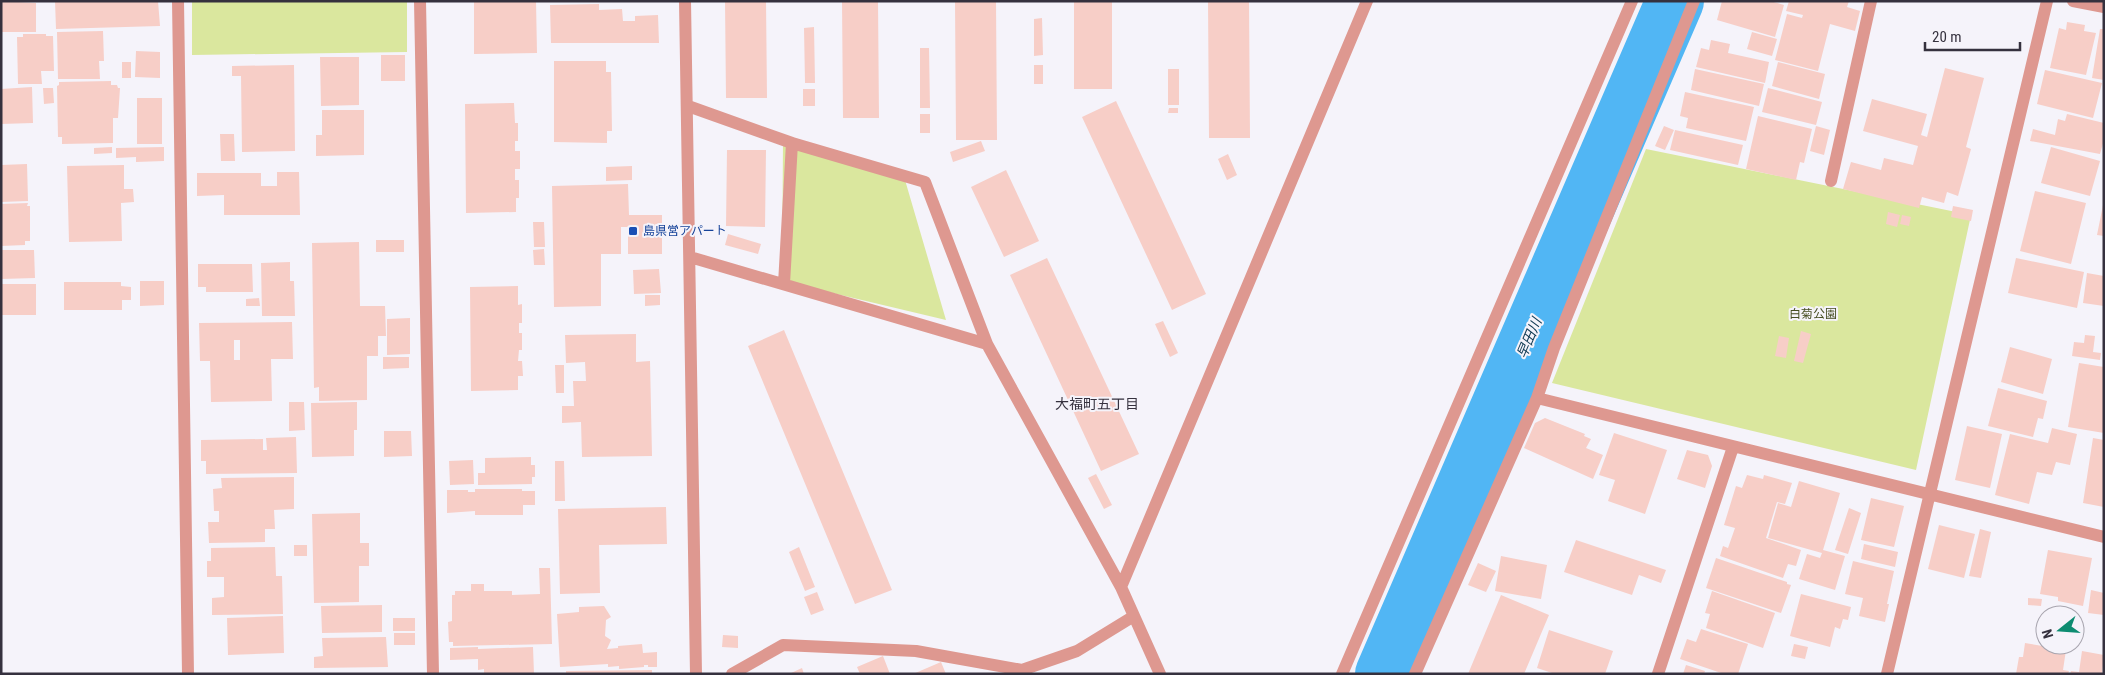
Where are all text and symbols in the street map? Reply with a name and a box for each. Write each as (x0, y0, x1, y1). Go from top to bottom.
scale bar (1925, 20, 2020, 52)
text: 20 m (1932, 28, 1962, 46)
place label: 島県営アパート (643, 224, 727, 238)
marker: 島県営アパート (627, 225, 639, 237)
park label: 白菊公園 (1789, 307, 1837, 321)
water label: 早田川 (1513, 314, 1545, 360)
district label: 大福町五丁目 (1055, 396, 1139, 412)
north arrow (2035, 605, 2085, 655)
text: N (2039, 627, 2056, 640)

